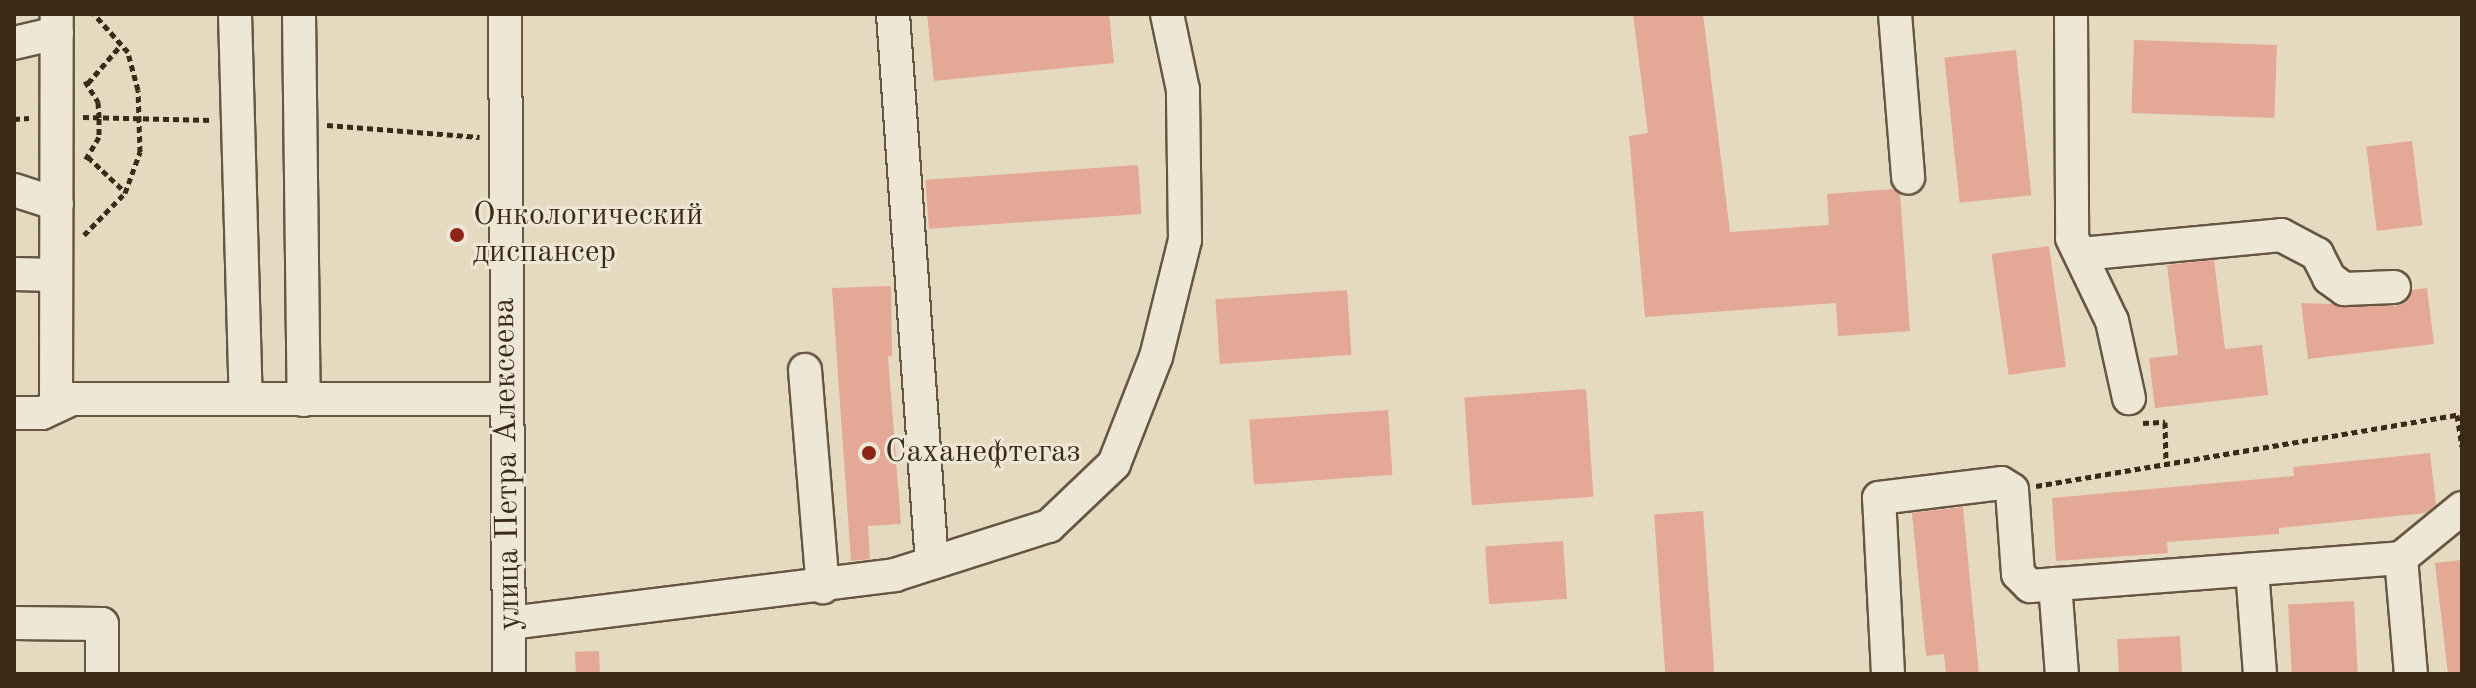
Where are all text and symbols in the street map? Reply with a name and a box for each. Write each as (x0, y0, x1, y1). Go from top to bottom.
place label: Онкологический диспансер (473, 198, 703, 273)
marker: Онкологический диспансер (448, 226, 466, 244)
street label: улица Петра Алексеева (486, 297, 530, 631)
place label: Саханефтегаз (885, 434, 1081, 472)
marker: Саханефтегаз (860, 444, 878, 462)

